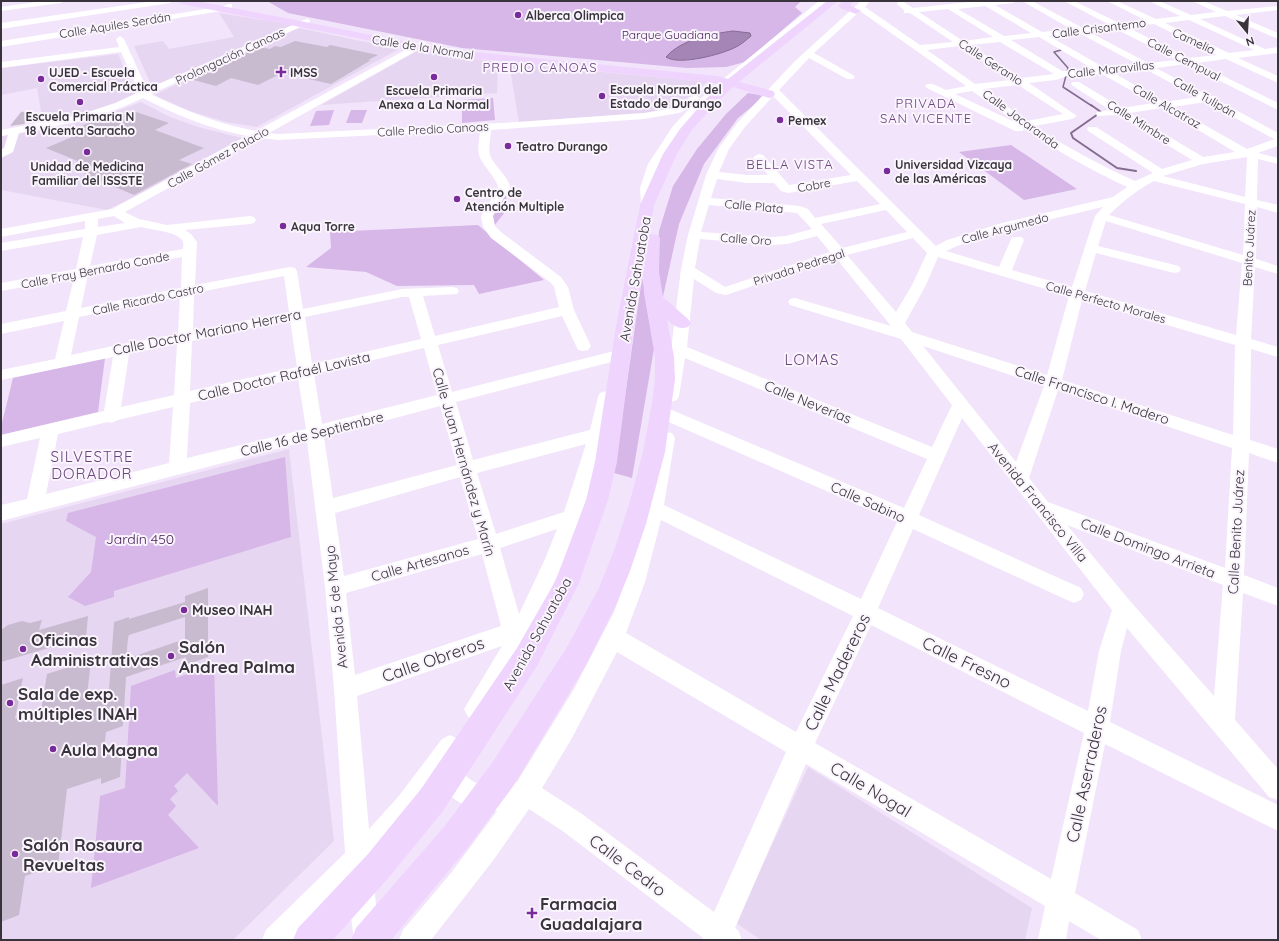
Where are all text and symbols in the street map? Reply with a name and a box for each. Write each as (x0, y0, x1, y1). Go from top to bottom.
place label: Alberca Olimpica (526, 8, 624, 23)
street label: Calle Aquiles Serdán (58, 9, 172, 41)
marker: Alberca Olimpica (513, 10, 523, 20)
north arrow (1227, 12, 1267, 52)
street label: Calle Crisantemo (1051, 15, 1147, 41)
street label: Prolongación Canoas (173, 24, 287, 88)
street label: Camelia (1170, 25, 1218, 57)
park label: Parque Guadiana (622, 27, 718, 42)
street label: Calle de la Normal (371, 32, 475, 62)
street label: Calle Cempual (1145, 34, 1223, 84)
text: N (1244, 34, 1256, 49)
street label: Calle Geranio (956, 36, 1026, 88)
street label: Calle Maravillas (1067, 57, 1155, 81)
district label: PREDIO CANOAS (483, 59, 597, 75)
place label: UJED - Escuela Comercial Práctica (49, 65, 158, 94)
place label: IMSS (290, 65, 317, 80)
marker: IMSS (275, 66, 287, 78)
marker: Escuela Primaria Anexa a La Normal (429, 72, 439, 82)
street label: Calle Tulipán (1171, 73, 1239, 121)
marker: UJED - Escuela Comercial Práctica (36, 74, 46, 84)
street label: Calle Alcatraz (1130, 80, 1204, 132)
place label: Escuela Normal del Estado de Durango (610, 82, 722, 111)
place label: Escuela Primaria Anexa a La Normal (379, 83, 489, 112)
street label: Calle Jacaranda (980, 86, 1062, 152)
marker: Escuela Normal del Estado de Durango (597, 91, 607, 101)
district label: PRIVADA SAN VICENTE (880, 95, 972, 126)
street label: Calle Mimbre (1104, 96, 1174, 148)
marker: Escuela Primaria N 18 Vicenta Saracho (75, 97, 85, 107)
place label: Escuela Primaria N 18 Vicenta Saracho (25, 109, 135, 138)
place label: Pemex (788, 113, 826, 128)
marker: Pemex (775, 115, 785, 125)
street label: Calle Predio Canoas (377, 119, 489, 139)
street label: Calle Gómez Palacio (165, 123, 271, 191)
place label: Teatro Durango (516, 139, 608, 154)
marker: Teatro Durango (503, 141, 513, 151)
marker: Unidad de Medicina Familiar del ISSSTE (82, 147, 92, 157)
district label: BELLA VISTA (746, 156, 834, 172)
place label: Universidad Vizcaya de las Américas (895, 157, 1012, 186)
place label: Unidad de Medicina Familiar del ISSSTE (30, 159, 144, 188)
marker: Universidad Vizcaya de las Américas (882, 166, 892, 176)
street label: Cobre (796, 175, 832, 195)
place label: Centro de Atención Multiple (465, 185, 564, 214)
marker: Centro de Atención Multiple (452, 194, 462, 204)
street label: Calle Plata (724, 196, 784, 216)
street label: Calle Argumedo (960, 209, 1050, 247)
street label: Benito Juárez (1240, 209, 1259, 287)
street label: Avenida Sahuatoba (615, 215, 655, 343)
place label: Aqua Torre (291, 219, 355, 234)
marker: Aqua Torre (278, 221, 288, 231)
street label: Calle Oro (720, 230, 772, 248)
street label: Privada Pedregal (751, 245, 847, 289)
street label: Calle Fray Bernardo Conde (20, 248, 171, 292)
street label: Calle Perfecto Morales (1044, 278, 1168, 326)
street label: Calle Ricardo Castro (91, 280, 205, 318)
street label: Calle Doctor Mariano Herrera (111, 305, 303, 359)
street label: Calle Doctor Rafaél Lavista (196, 347, 372, 405)
district label: LOMAS (785, 350, 839, 369)
street label: Calle Francisco I. Madero (1012, 361, 1172, 429)
street label: Calle Juan Hernández y Marín (428, 366, 500, 558)
street label: Calle Neverías (762, 376, 854, 428)
street label: Calle 16 de Septiembre (239, 408, 385, 460)
street label: Avenida Francisco Villa (984, 438, 1092, 566)
district label: SILVESTRE DORADOR (51, 447, 133, 483)
street label: Calle Benito Juárez (1224, 469, 1248, 595)
street label: Calle Sabino (828, 477, 908, 527)
street label: Calle Domingo Arrieta (1078, 514, 1218, 582)
park label: Jardín 450 (106, 530, 174, 548)
street label: Calle Artesanos (369, 540, 471, 586)
street label: Avenida 5 de Mayo (321, 544, 351, 670)
street label: Avenida Sahuatoba (498, 574, 576, 694)
place label: Museo INAH (192, 601, 273, 619)
marker: Museo INAH (179, 605, 189, 615)
street label: Calle Madereros (800, 610, 874, 734)
place label: Oficinas Administrativas (31, 629, 159, 670)
street label: Calle Fresno (919, 631, 1015, 693)
street label: Calle Obreros (379, 632, 487, 686)
place label: Salón Andrea Palma (179, 636, 295, 677)
marker: Oficinas Administrativas (18, 644, 28, 654)
marker: Salón Andrea Palma (166, 651, 176, 661)
place label: Sala de exp. múltiples INAH (18, 683, 138, 724)
marker: Sala de exp. múltiples INAH (5, 698, 15, 708)
street label: Calle Aserraderos (1061, 704, 1111, 844)
place label: Aula Magna (61, 739, 158, 760)
marker: Aula Magna (48, 744, 58, 754)
street label: Calle Nogal (827, 757, 915, 821)
street label: Calle Cedro (585, 829, 671, 901)
place label: Salón Rosaura Revueltas (23, 834, 143, 875)
marker: Salón Rosaura Revueltas (10, 849, 20, 859)
place label: Farmacia Guadalajara (540, 893, 642, 934)
marker: Farmacia Guadalajara (527, 908, 537, 918)

